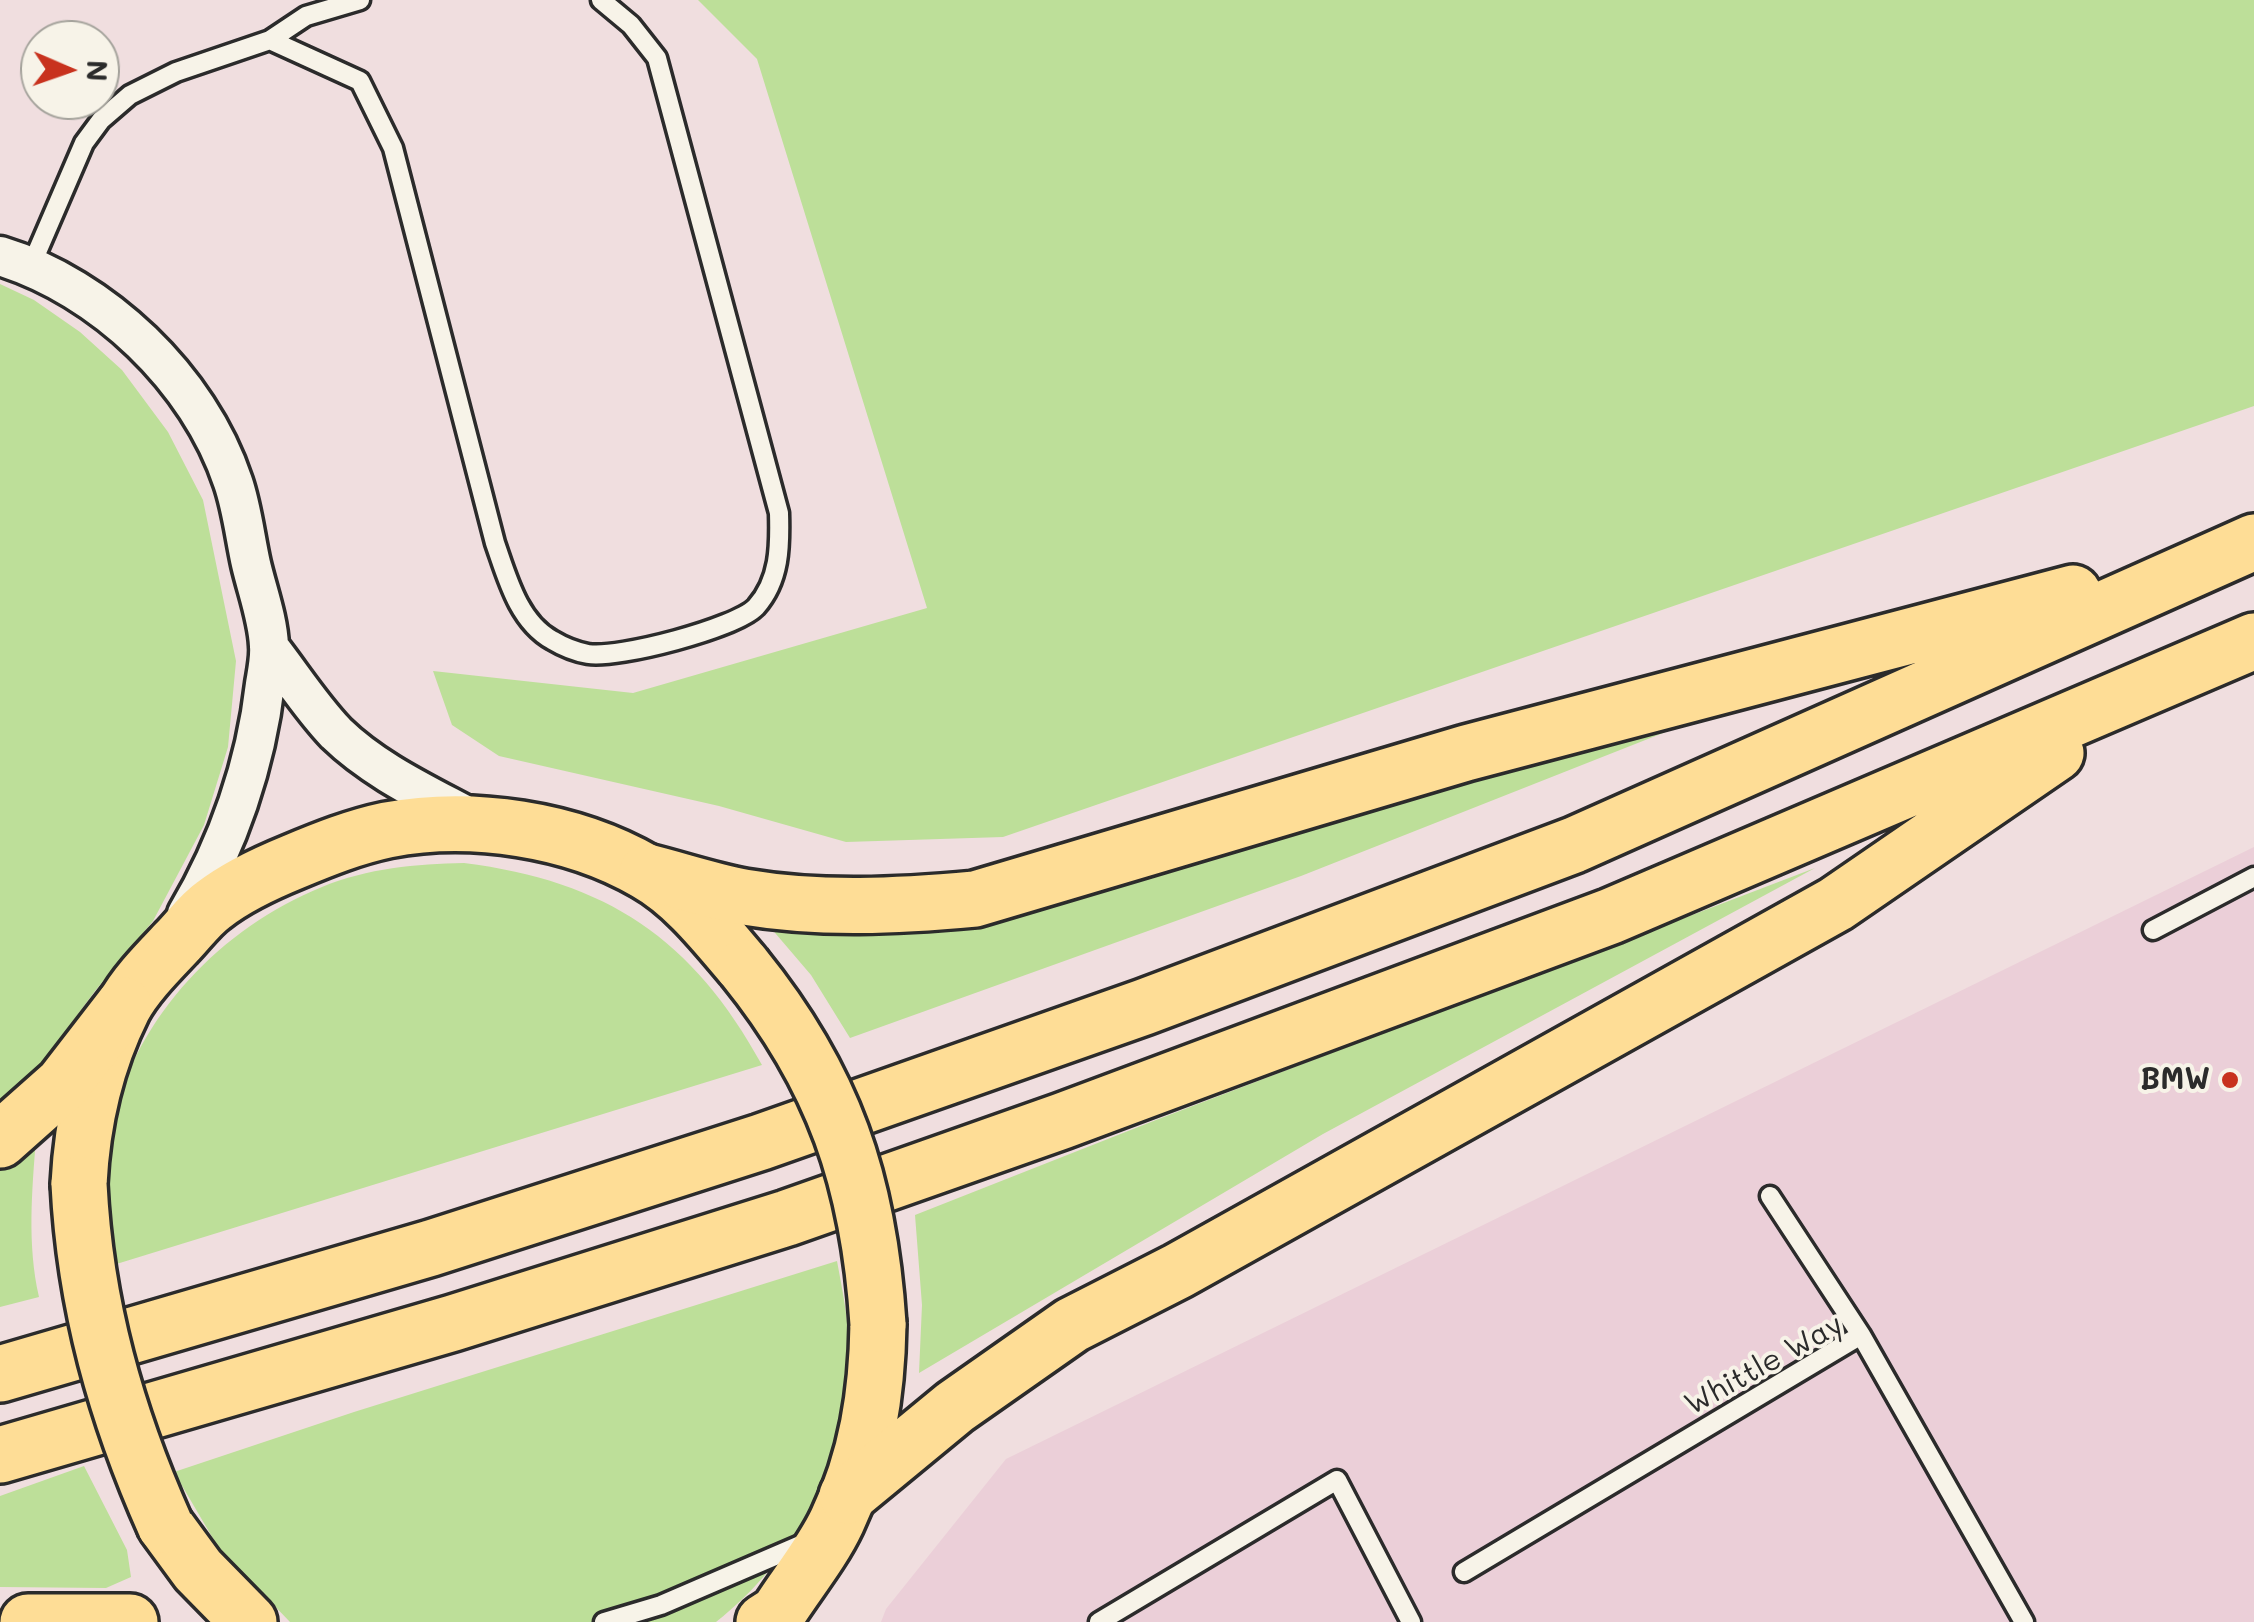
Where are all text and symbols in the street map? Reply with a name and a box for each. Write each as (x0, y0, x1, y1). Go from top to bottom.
north arrow (20, 20, 120, 120)
text: N (80, 60, 116, 82)
place label: BMW (2140, 1062, 2210, 1098)
marker: BMW (2219, 1069, 2241, 1091)
street label: Whittle Way (1679, 1307, 1849, 1423)

